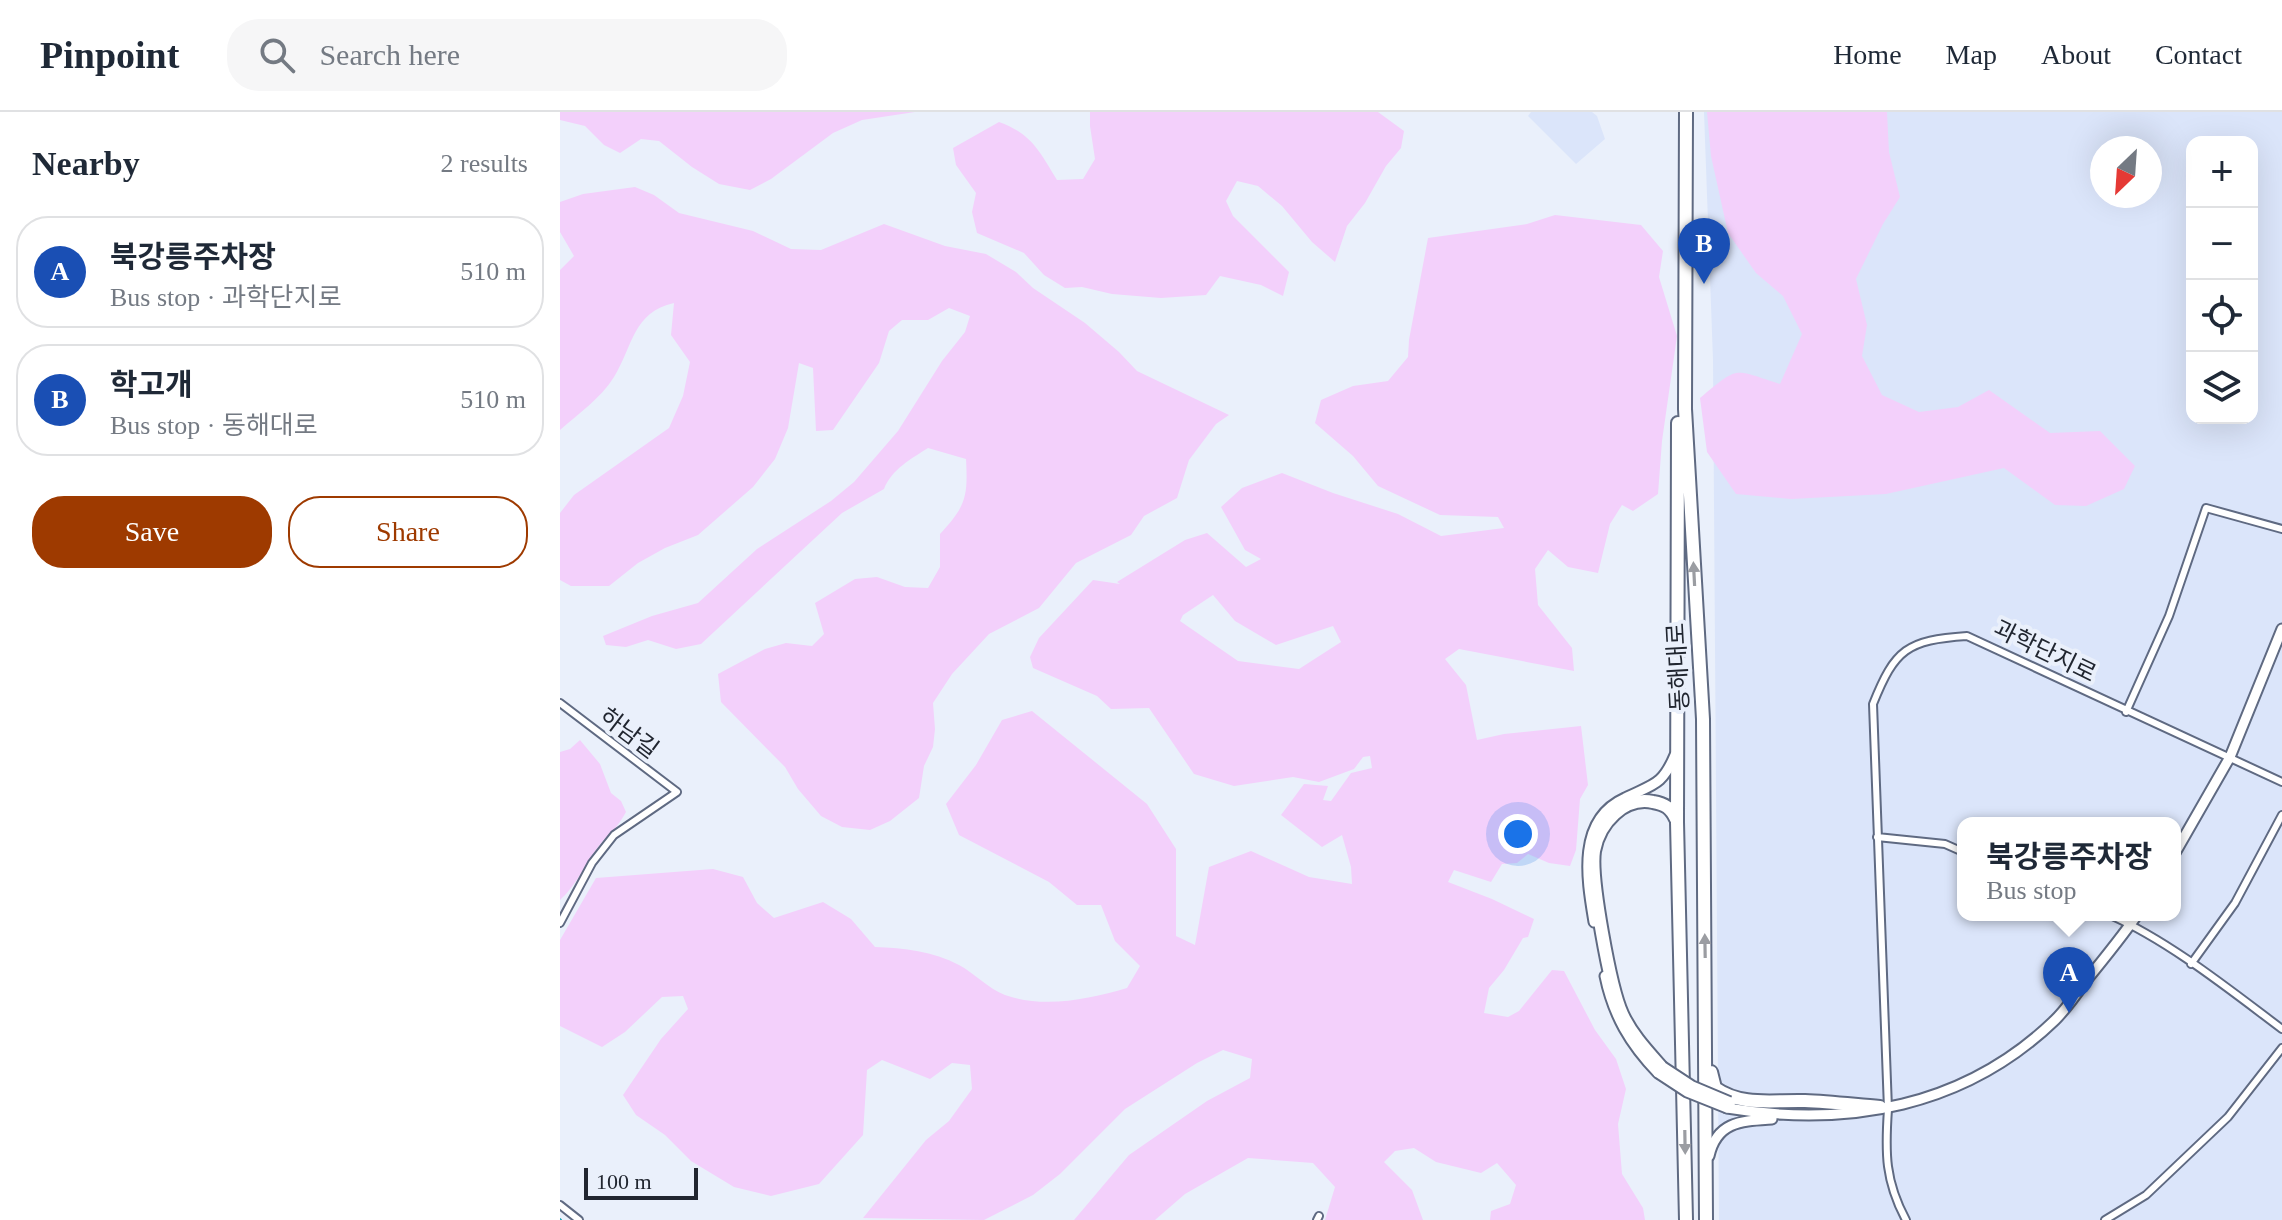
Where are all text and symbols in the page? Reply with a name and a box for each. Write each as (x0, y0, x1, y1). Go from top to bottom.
search box (227, 19, 787, 91)
icon: search (255, 33, 299, 77)
text: Pinpoint (40, 34, 179, 76)
text: Search here (319, 38, 460, 71)
text: Home (1833, 39, 1902, 70)
text: Map (1946, 39, 1997, 70)
text: About (2041, 39, 2111, 70)
text: Contact (2155, 39, 2242, 70)
north arrow (2090, 136, 2162, 208)
map controls (2186, 136, 2258, 424)
button: + (2186, 136, 2258, 208)
text: Nearby (32, 145, 140, 182)
text: 2 results (441, 149, 528, 178)
button: − (2186, 208, 2258, 280)
pin: B (1678, 218, 1730, 284)
text: 북강릉주차장 (110, 240, 276, 273)
text: A (51, 257, 69, 286)
text: 510 m (460, 257, 526, 286)
button: locate (2186, 280, 2258, 352)
text: Bus stop · 과학단지로 (110, 283, 342, 312)
button: layers (2186, 352, 2258, 424)
text: 학고개 (110, 368, 193, 401)
text: B (51, 385, 69, 414)
text: 510 m (460, 385, 526, 414)
text: Bus stop · 동해대로 (110, 411, 318, 440)
button: Save (32, 496, 272, 568)
button: Share (288, 496, 528, 568)
one-way arrow (1688, 561, 1701, 586)
street label: 과학단지로 (1990, 615, 2100, 687)
street label: 동해대로 (1663, 622, 1693, 712)
street label: 하남길 (595, 703, 663, 763)
your location (1498, 814, 1538, 854)
popup (1957, 817, 2181, 921)
text: 북강릉주차장 (1986, 840, 2152, 873)
text: Bus stop (1986, 876, 2077, 905)
one-way arrow (1698, 933, 1711, 958)
pin: A (2043, 947, 2095, 1013)
one-way arrow (1678, 1130, 1691, 1155)
scale bar (584, 1164, 698, 1200)
text: 100 m (596, 1169, 652, 1194)

